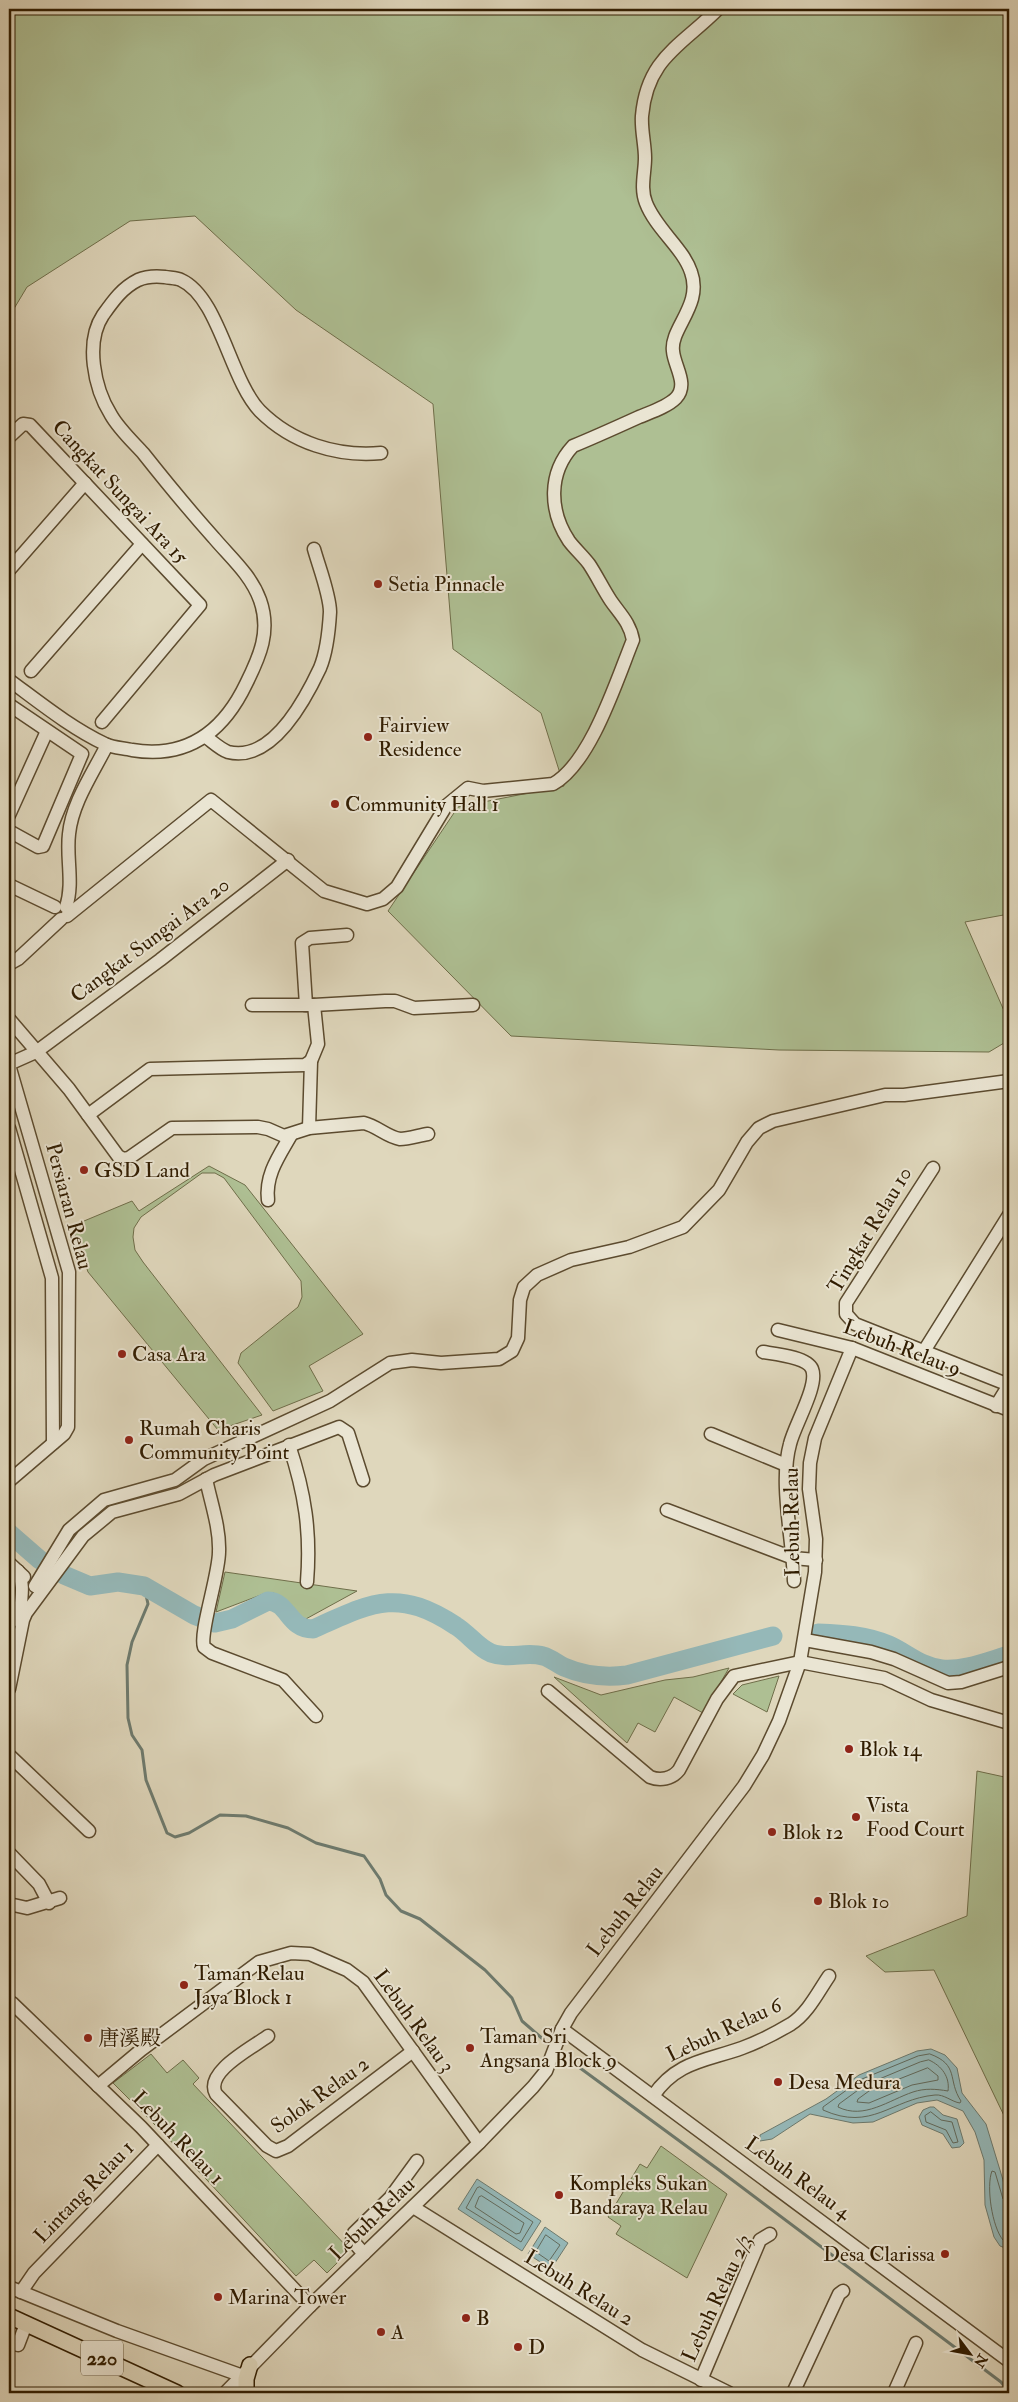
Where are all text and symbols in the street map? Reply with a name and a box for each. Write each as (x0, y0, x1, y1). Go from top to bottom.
street label: Cangkat Sungai Ara 15 (46, 414, 194, 570)
place label: Setia Pinnacle (388, 571, 505, 598)
marker: Setia Pinnacle (372, 578, 384, 590)
place label: Fairview Residence (378, 712, 462, 763)
marker: Fairview Residence (362, 731, 374, 743)
place label: Community Hall 1 (345, 791, 499, 818)
marker: Community Hall 1 (329, 798, 341, 810)
street label: Cangkat Sungai Ara 20 (65, 871, 235, 1009)
street label: Persiaran Relau (39, 1140, 99, 1272)
place label: GSD Land (94, 1157, 190, 1184)
street label: Tingkat Relau 10 (822, 1162, 918, 1298)
marker: GSD Land (78, 1164, 90, 1176)
street label: Lebuh Relau 9 (839, 1313, 965, 1383)
place label: Casa Ara (132, 1341, 206, 1368)
marker: Casa Ara (116, 1348, 128, 1360)
place label: Rumah Charis Community Point (139, 1415, 290, 1466)
marker: Rumah Charis Community Point (123, 1434, 135, 1446)
street label: Lebuh Relau (778, 1467, 806, 1577)
place label: Blok 14 (859, 1736, 923, 1763)
marker: Blok 14 (843, 1743, 855, 1755)
place label: Vista Food Court (866, 1792, 965, 1843)
marker: Vista Food Court (850, 1811, 862, 1823)
place label: Blok 12 (782, 1819, 844, 1846)
marker: Blok 12 (766, 1826, 778, 1838)
street label: Lebuh Relau (581, 1860, 669, 1962)
place label: Blok 10 (828, 1888, 890, 1915)
marker: Blok 10 (812, 1895, 824, 1907)
place label: Taman Relau Jaya Block 1 (193, 1960, 305, 2011)
street label: Lebuh Relau 3 (367, 1964, 461, 2078)
marker: Taman Relau Jaya Block 1 (178, 1979, 190, 1991)
street label: Lebuh Relau 6 (662, 1991, 787, 2068)
place label: Taman Sri Angsana Block 9 (479, 2023, 617, 2074)
place label: 唐溪殿 (98, 2025, 161, 2052)
marker: 唐溪殿 (82, 2032, 94, 2044)
marker: Taman Sri Angsana Block 9 (464, 2042, 476, 2054)
street label: Solok Relau 2 (266, 2050, 374, 2140)
place label: Desa Medura (788, 2069, 901, 2096)
marker: Desa Medura (772, 2076, 784, 2088)
street label: Lebuh Relau 1 (126, 2085, 230, 2191)
street label: Lebuh Relau 4 (740, 2130, 858, 2227)
street label: Lintang Relau 1 (28, 2135, 140, 2249)
place label: Kompleks Sukan Bandaraya Relau (569, 2170, 708, 2221)
street label: Lebuh Relau (323, 2171, 421, 2267)
marker: Kompleks Sukan Bandaraya Relau (553, 2189, 565, 2201)
street label: Lebuh Relau 2/3 (676, 2230, 758, 2366)
place label: Desa Clarissa (823, 2241, 935, 2268)
street label: Lebuh Relau 2 (519, 2244, 639, 2332)
marker: Desa Clarissa (939, 2248, 951, 2260)
place label: Marina Tower (228, 2284, 347, 2311)
marker: Marina Tower (212, 2291, 224, 2303)
place label: B (476, 2305, 490, 2332)
marker: B (460, 2312, 472, 2324)
place label: A (390, 2319, 404, 2346)
marker: A (375, 2326, 387, 2338)
north arrow (946, 2330, 996, 2380)
place label: D (528, 2334, 545, 2361)
road number: 220 (81, 2340, 123, 2376)
marker: D (512, 2341, 524, 2353)
text: N (970, 2350, 992, 2371)

